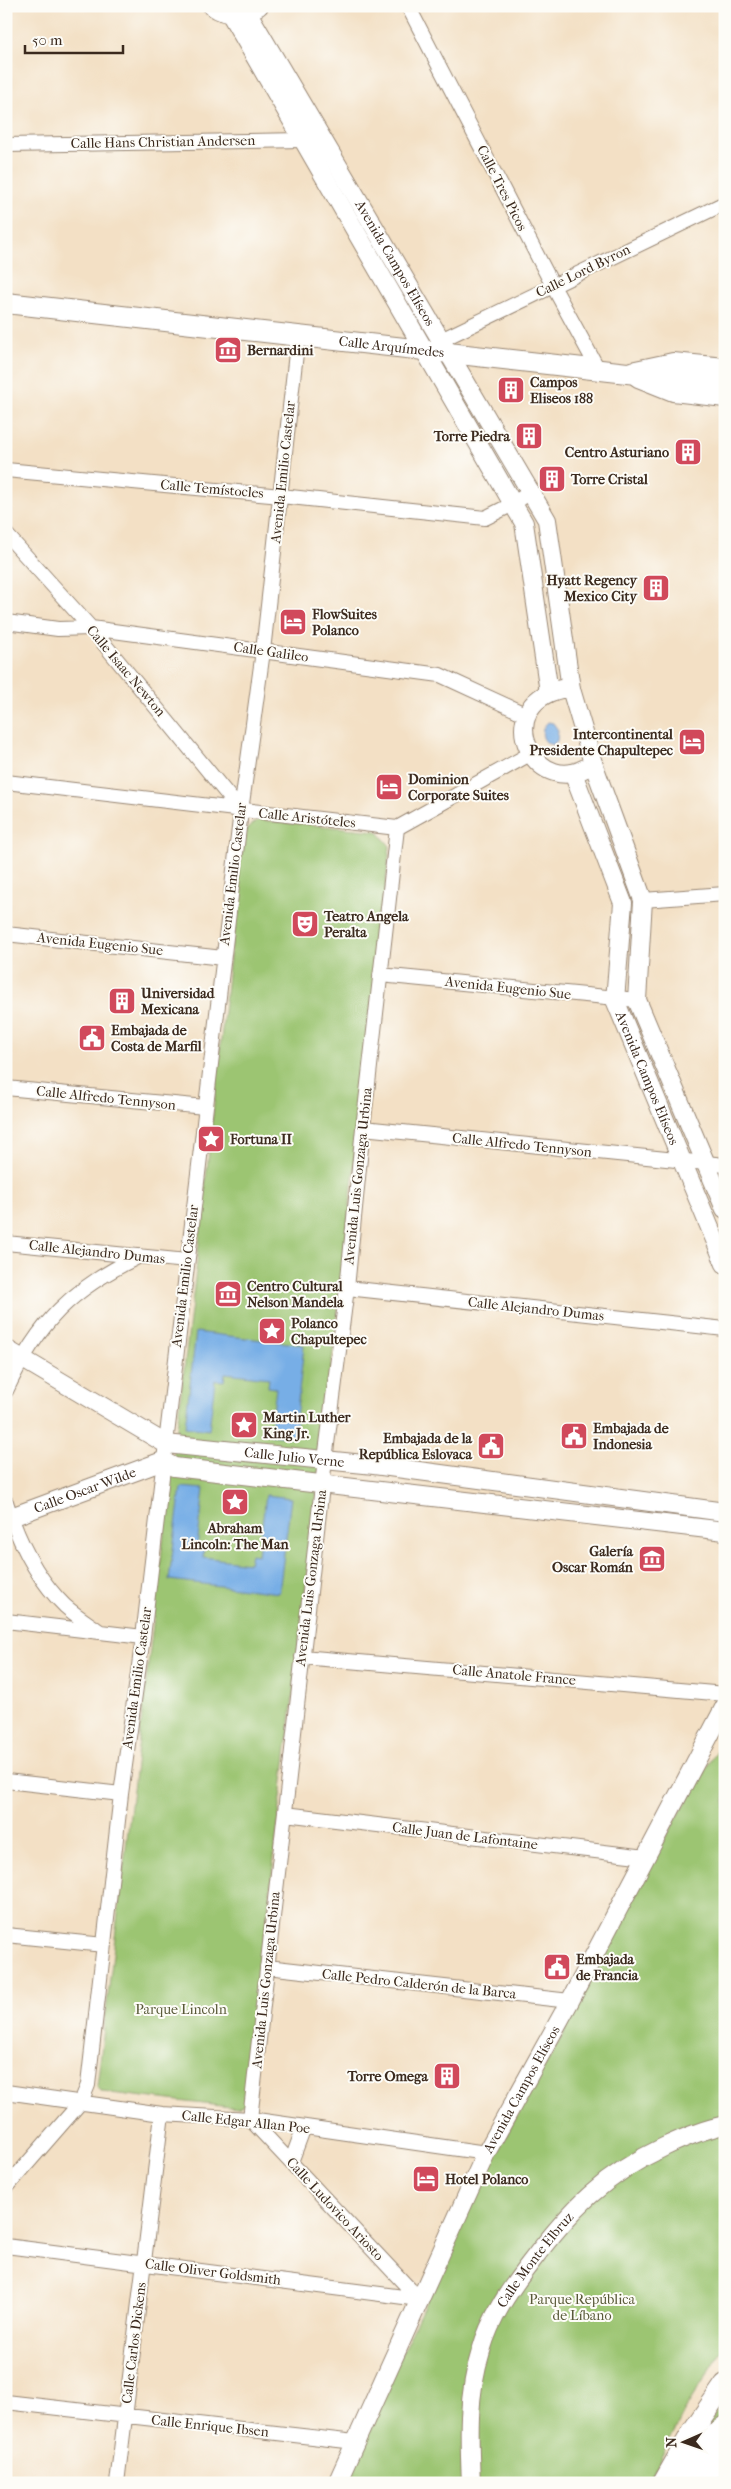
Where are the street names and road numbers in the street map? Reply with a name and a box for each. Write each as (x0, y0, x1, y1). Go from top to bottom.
street label: Calle Hans Christian Andersen (71, 132, 255, 152)
street label: Calle Tres Picos (473, 142, 531, 234)
street label: Avenida Campos Elíseos (351, 196, 439, 329)
street label: Calle Lord Byron (533, 241, 633, 301)
street label: Calle Arquímedes (338, 332, 445, 361)
street label: Avenida Emilio Castelar (267, 400, 299, 545)
street label: Calle Temístocles (160, 476, 264, 502)
street label: Calle Isaac Newton (83, 622, 169, 720)
street label: Calle Galileo (232, 638, 310, 666)
street label: Avenida Emilio Castelar (216, 802, 250, 947)
street label: Calle Aristóteles (258, 804, 356, 832)
street label: Avenida Eugenio Sue (35, 929, 164, 959)
street label: Avenida Eugenio Sue (443, 973, 572, 1003)
street label: Avenida Campos Elíseos (612, 1008, 683, 1147)
street label: Calle Alfredo Tennyson (35, 1082, 177, 1114)
street label: Avenida Luis Gonzaga Urbina (340, 1086, 376, 1266)
street label: Calle Alfredo Tennyson (451, 1129, 593, 1161)
street label: Avenida Emilio Castelar (168, 1204, 202, 1349)
street label: Calle Alejandro Dumas (28, 1236, 166, 1268)
street label: Calle Alejandro Dumas (467, 1293, 605, 1325)
street label: Calle Julio Verne (243, 1443, 345, 1470)
street label: Calle Oscar Wilde (31, 1463, 138, 1517)
street label: Avenida Luis Gonzaga Urbina (292, 1488, 330, 1668)
street label: Avenida Emilio Castelar (118, 1606, 155, 1751)
street label: Calle Anatole France (452, 1661, 577, 1689)
street label: Calle Juan de Lafontaine (391, 1819, 539, 1853)
street label: Avenida Luis Gonzaga Urbina (248, 1890, 284, 2070)
street label: Calle Pedro Calderón de la Barca (321, 1965, 518, 2003)
street label: Avenida Campos Elíseos (479, 2022, 563, 2157)
street label: Calle Edgar Allan Poe (181, 2107, 311, 2137)
street label: Calle Ludovico Ariosto (283, 2154, 387, 2264)
street label: Calle Monte Elbruz (493, 2208, 577, 2311)
street label: Calle Oliver Goldsmith (144, 2255, 282, 2289)
street label: Calle Carlos Dickens (118, 2281, 150, 2405)
street label: Calle Enrique Ibsen (150, 2411, 270, 2441)

